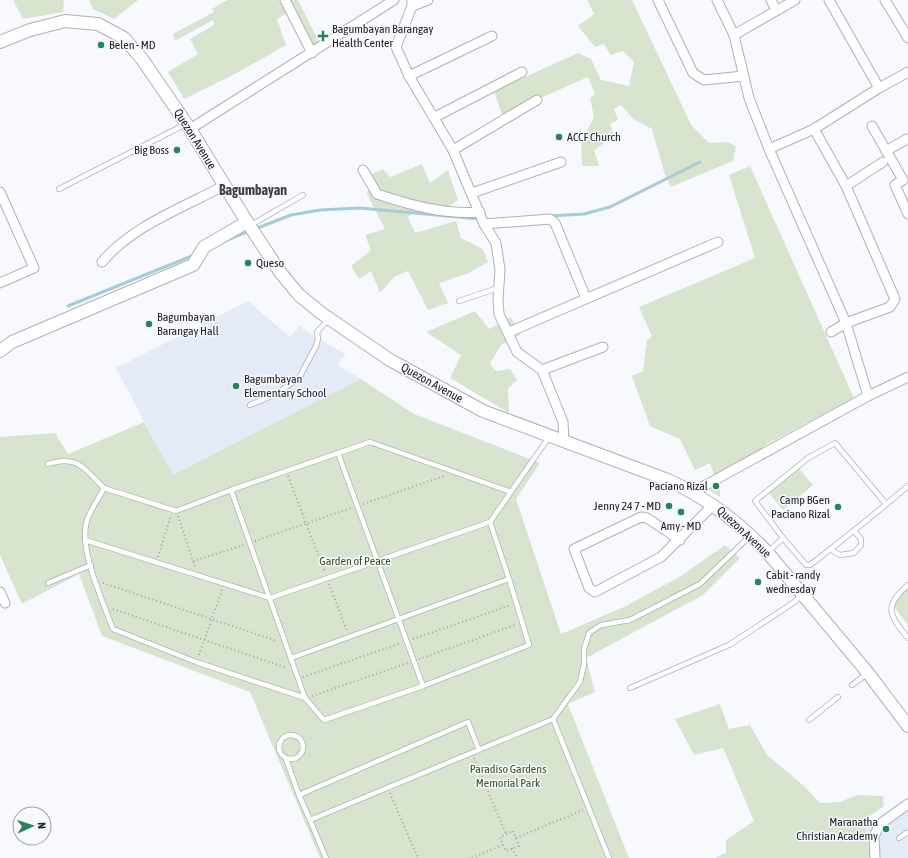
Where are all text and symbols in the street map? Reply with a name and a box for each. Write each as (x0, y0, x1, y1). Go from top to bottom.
place label: Bagumbayan Barangay Health Center (332, 22, 433, 50)
marker: Bagumbayan Barangay Health Center (317, 30, 329, 42)
place label: Belen - MD (109, 38, 156, 52)
marker: Belen - MD (96, 40, 106, 50)
street label: Quezon Avenue (171, 106, 219, 172)
place label: ACCF Church (567, 130, 621, 144)
marker: ACCF Church (554, 132, 564, 142)
place label: Big Boss (134, 143, 169, 157)
marker: Big Boss (172, 145, 182, 155)
district label: Bagumbayan (219, 182, 287, 198)
place label: Queso (256, 256, 284, 270)
marker: Queso (243, 258, 253, 268)
place label: Bagumbayan Barangay Hall (157, 310, 220, 338)
marker: Bagumbayan Barangay Hall (144, 319, 154, 329)
street label: Quezon Avenue (399, 360, 465, 406)
place label: Bagumbayan Elementary School (244, 372, 327, 400)
marker: Bagumbayan Elementary School (231, 381, 241, 391)
place label: Paciano Rizal (649, 479, 709, 493)
marker: Paciano Rizal (711, 481, 721, 491)
place label: Camp BGen Paciano Rizal (771, 493, 831, 521)
place label: Jenny 24 7 - MD (594, 499, 661, 513)
marker: Jenny 24 7 - MD (664, 501, 674, 511)
marker: Camp BGen Paciano Rizal (833, 502, 843, 512)
street label: Quezon Avenue (714, 503, 774, 561)
marker: Amy - MD (676, 507, 686, 517)
place label: Amy - MD (661, 519, 702, 533)
park label: Garden of Peace (319, 554, 391, 568)
place label: Cabit - randy wednesday (766, 568, 821, 596)
marker: Cabit - randy wednesday (753, 577, 763, 587)
park label: Paradiso Gardens Memorial Park (470, 762, 546, 790)
north arrow (12, 806, 52, 846)
place label: Maranatha Christian Academy (796, 815, 878, 843)
text: N (36, 822, 48, 829)
marker: Maranatha Christian Academy (881, 824, 891, 834)

